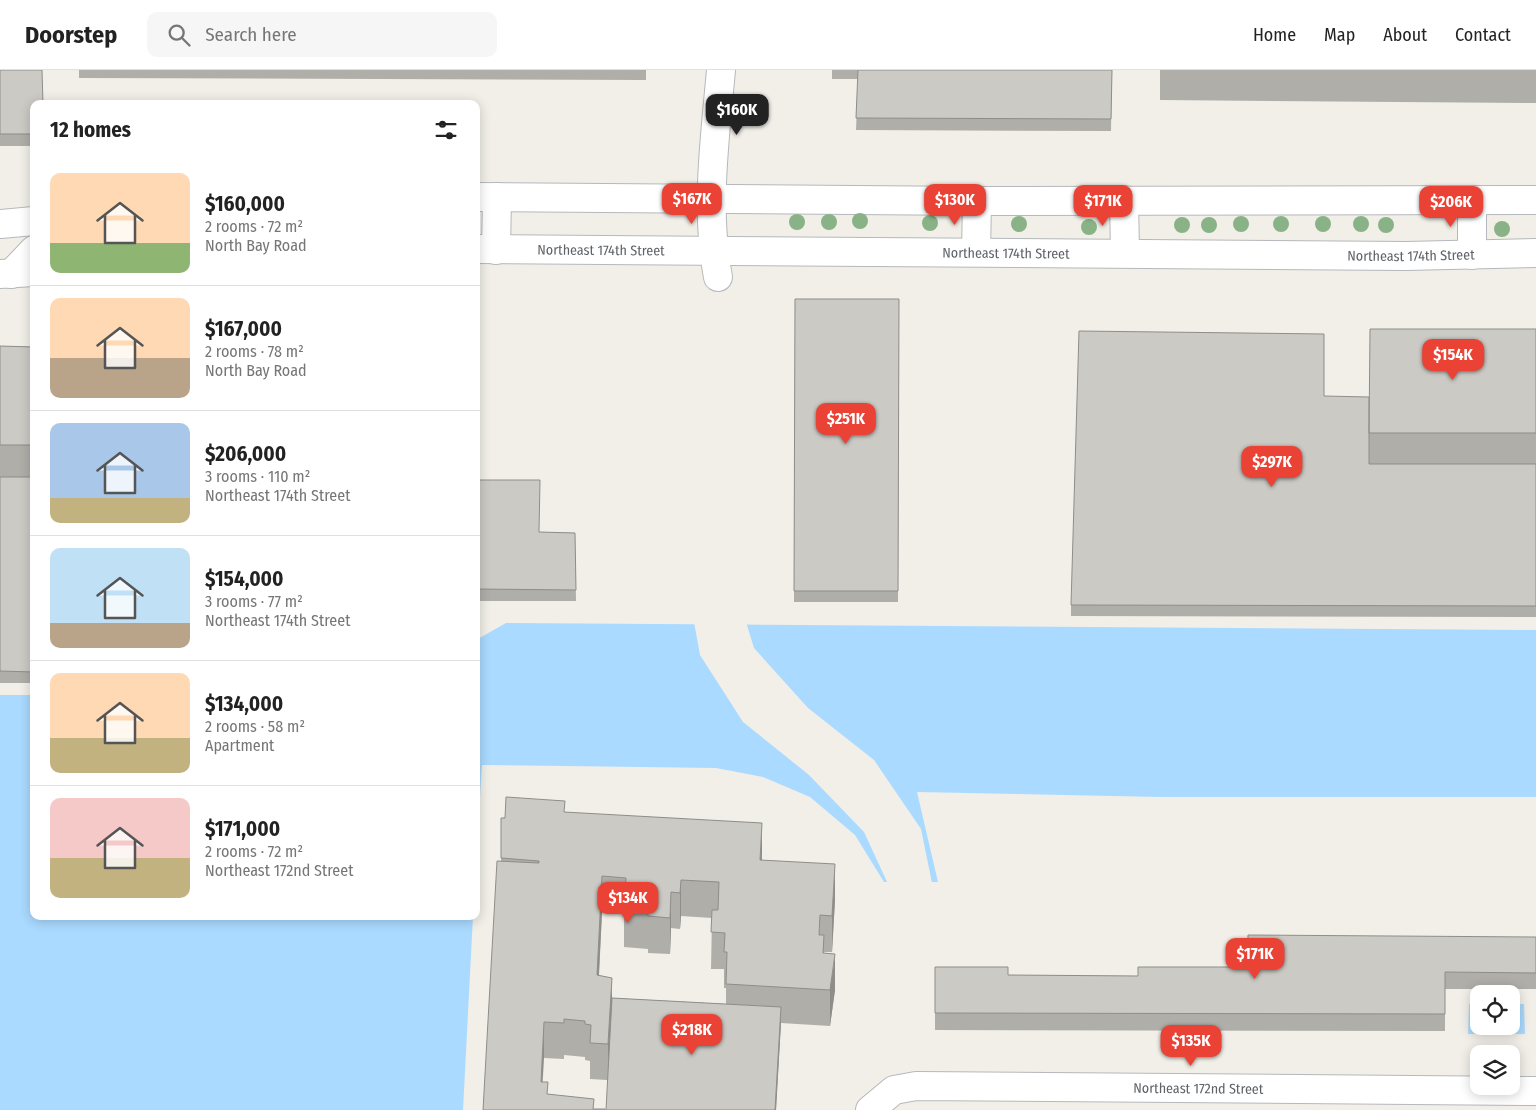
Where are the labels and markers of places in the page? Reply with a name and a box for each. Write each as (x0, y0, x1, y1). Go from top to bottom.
pin: $160K (702, 93, 772, 136)
pin: $167K (657, 182, 727, 225)
pin: $130K (920, 184, 990, 226)
pin: $171K (1068, 184, 1138, 227)
pin: $206K (1416, 186, 1486, 228)
pin: $154K (1418, 338, 1488, 381)
pin: $251K (811, 402, 881, 445)
pin: $297K (1237, 446, 1307, 488)
pin: $134K (593, 882, 663, 924)
pin: $171K (1220, 938, 1290, 980)
pin: $218K (657, 1014, 727, 1056)
pin: $135K (1156, 1024, 1226, 1067)

